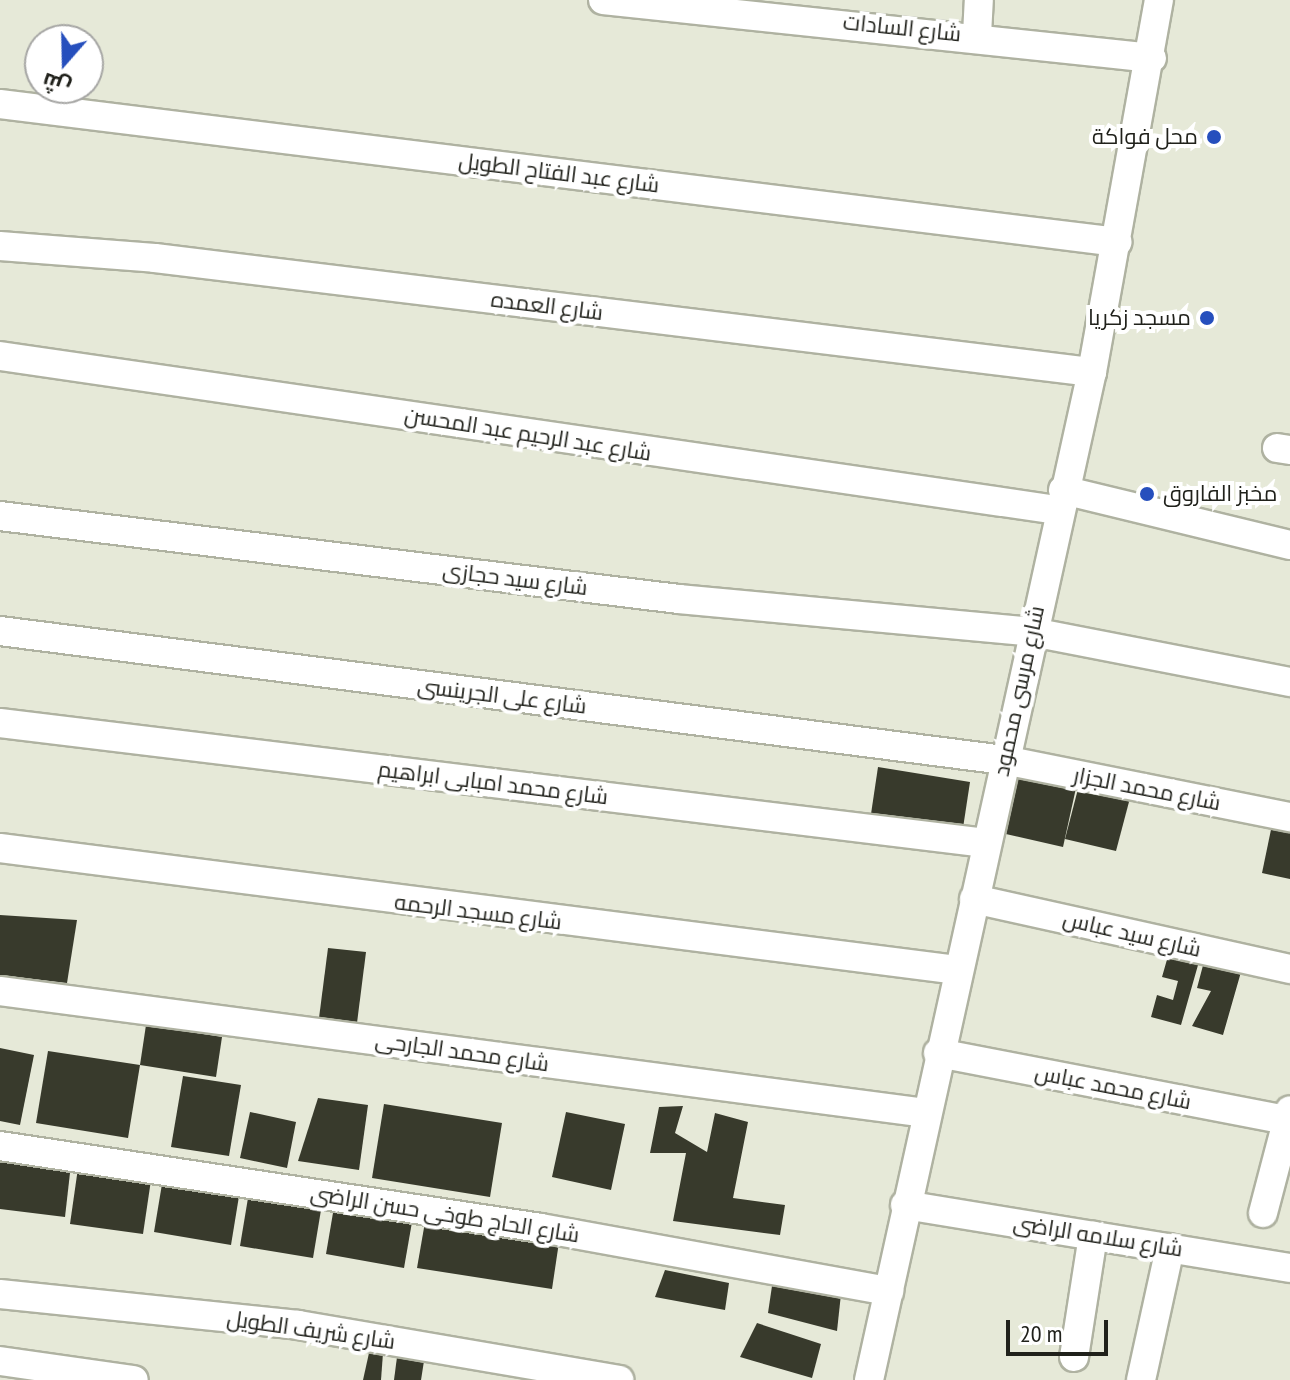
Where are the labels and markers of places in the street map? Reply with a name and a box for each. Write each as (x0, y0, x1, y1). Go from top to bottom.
place label: محل فواكة (1092, 124, 1198, 150)
marker: محل فواكة (1205, 128, 1223, 146)
place label: مسجد زكريا (1088, 305, 1191, 331)
marker: مسجد زكريا (1198, 309, 1216, 327)
place label: مخبز الفاروق (1163, 481, 1277, 507)
marker: مخبز الفاروق (1138, 485, 1156, 503)

